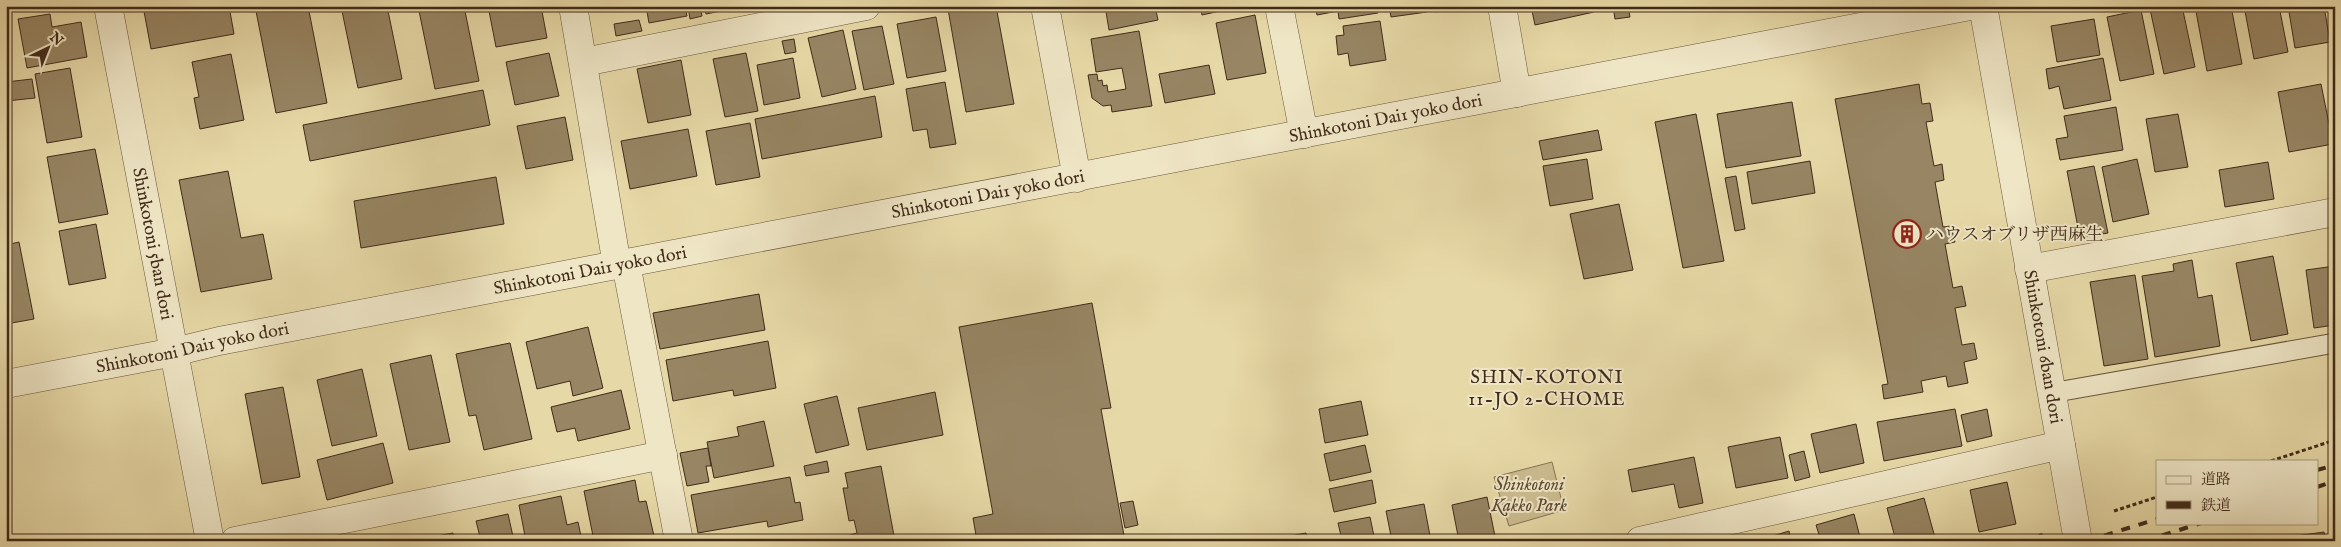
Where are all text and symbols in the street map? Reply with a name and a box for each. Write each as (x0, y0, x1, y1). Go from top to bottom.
north arrow (22, 22, 72, 72)
text: N (45, 28, 67, 50)
street label: Shinkotoni Dai1 yoko dori (1287, 90, 1485, 149)
street label: Shinkotoni 5ban dori (126, 166, 178, 322)
street label: Shinkotoni Dai1 yoko dori (889, 166, 1087, 225)
building icon: ハウスオブリザ西麻生 (1892, 219, 1922, 249)
place label: ハウスオブリザ西麻生 (1926, 224, 2104, 247)
street label: Shinkotoni Dai1 yoko dori (492, 242, 689, 301)
street label: Shinkotoni 6ban dori (2017, 268, 2067, 426)
street label: Shinkotoni Dai1 yoko dori (94, 318, 291, 380)
district label: SHIN-KOTONI 11-JO 2-CHOME (1468, 366, 1626, 412)
legend (2156, 460, 2318, 524)
text: 道路 (2201, 470, 2231, 489)
park label: Shinkotoni Kakko Park (1490, 474, 1567, 518)
text: 鉄道 (2201, 496, 2231, 515)

